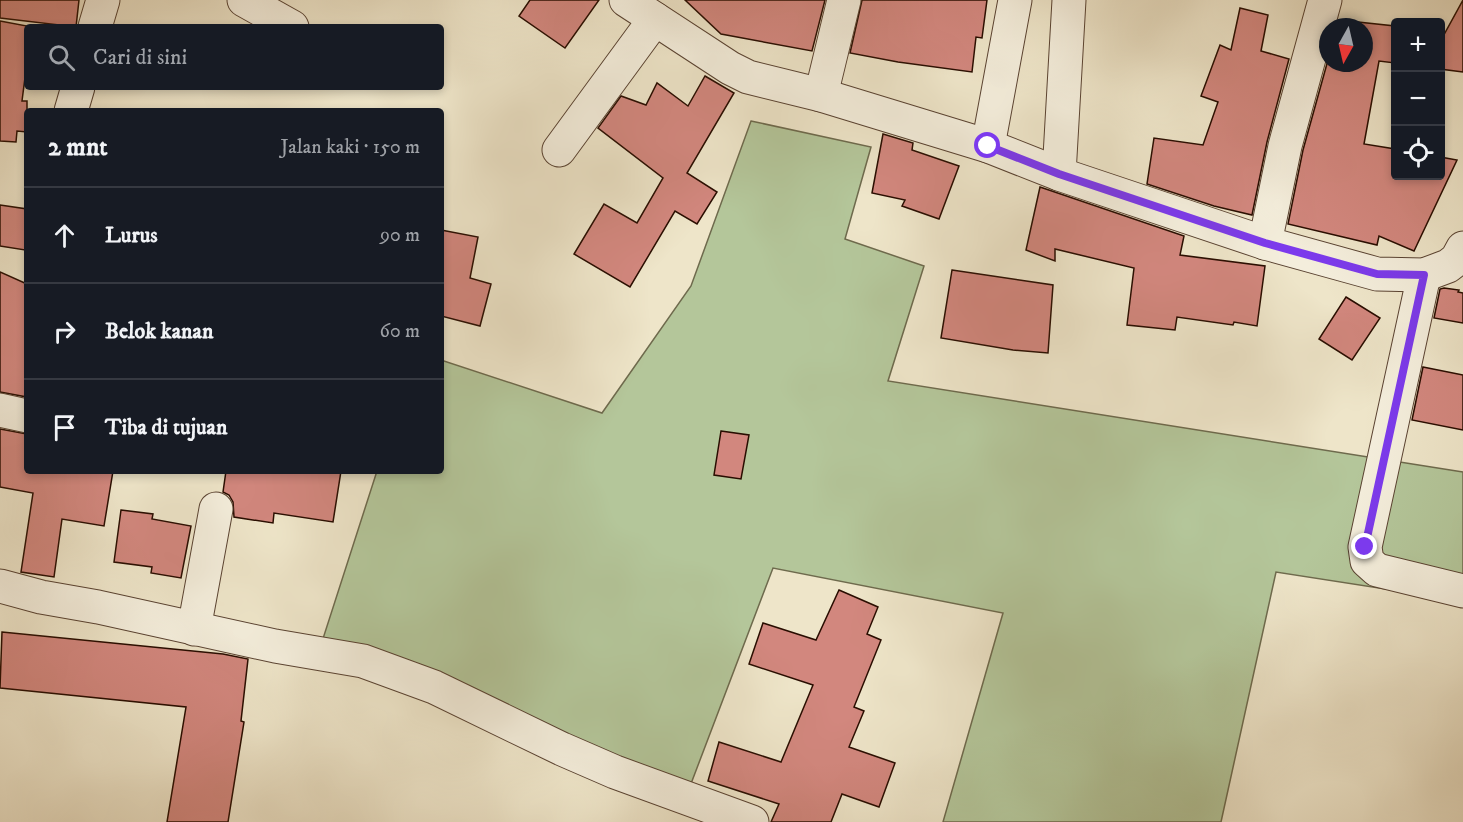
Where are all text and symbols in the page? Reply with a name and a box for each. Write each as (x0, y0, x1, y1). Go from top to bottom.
north arrow (1319, 18, 1373, 72)
map controls (1391, 18, 1445, 180)
button: + (1391, 18, 1445, 72)
search box (24, 24, 444, 90)
icon: search (45, 41, 78, 74)
text: Cari di sini (93, 44, 187, 71)
button: − (1391, 72, 1445, 126)
button: locate (1391, 126, 1445, 180)
text: 2 mnt (48, 131, 108, 164)
route start (974, 132, 1000, 158)
text: Jalan kaki · 150 m (281, 135, 420, 160)
icon: ahead (48, 219, 81, 252)
text: Lurus (105, 222, 158, 249)
text: 90 m (380, 223, 420, 248)
icon: right (48, 315, 81, 348)
text: Belok kanan (105, 318, 213, 345)
text: 60 m (380, 319, 420, 344)
icon: arrive (48, 411, 81, 444)
text: Tiba di tujuan (105, 414, 227, 441)
route end (1351, 533, 1377, 559)

